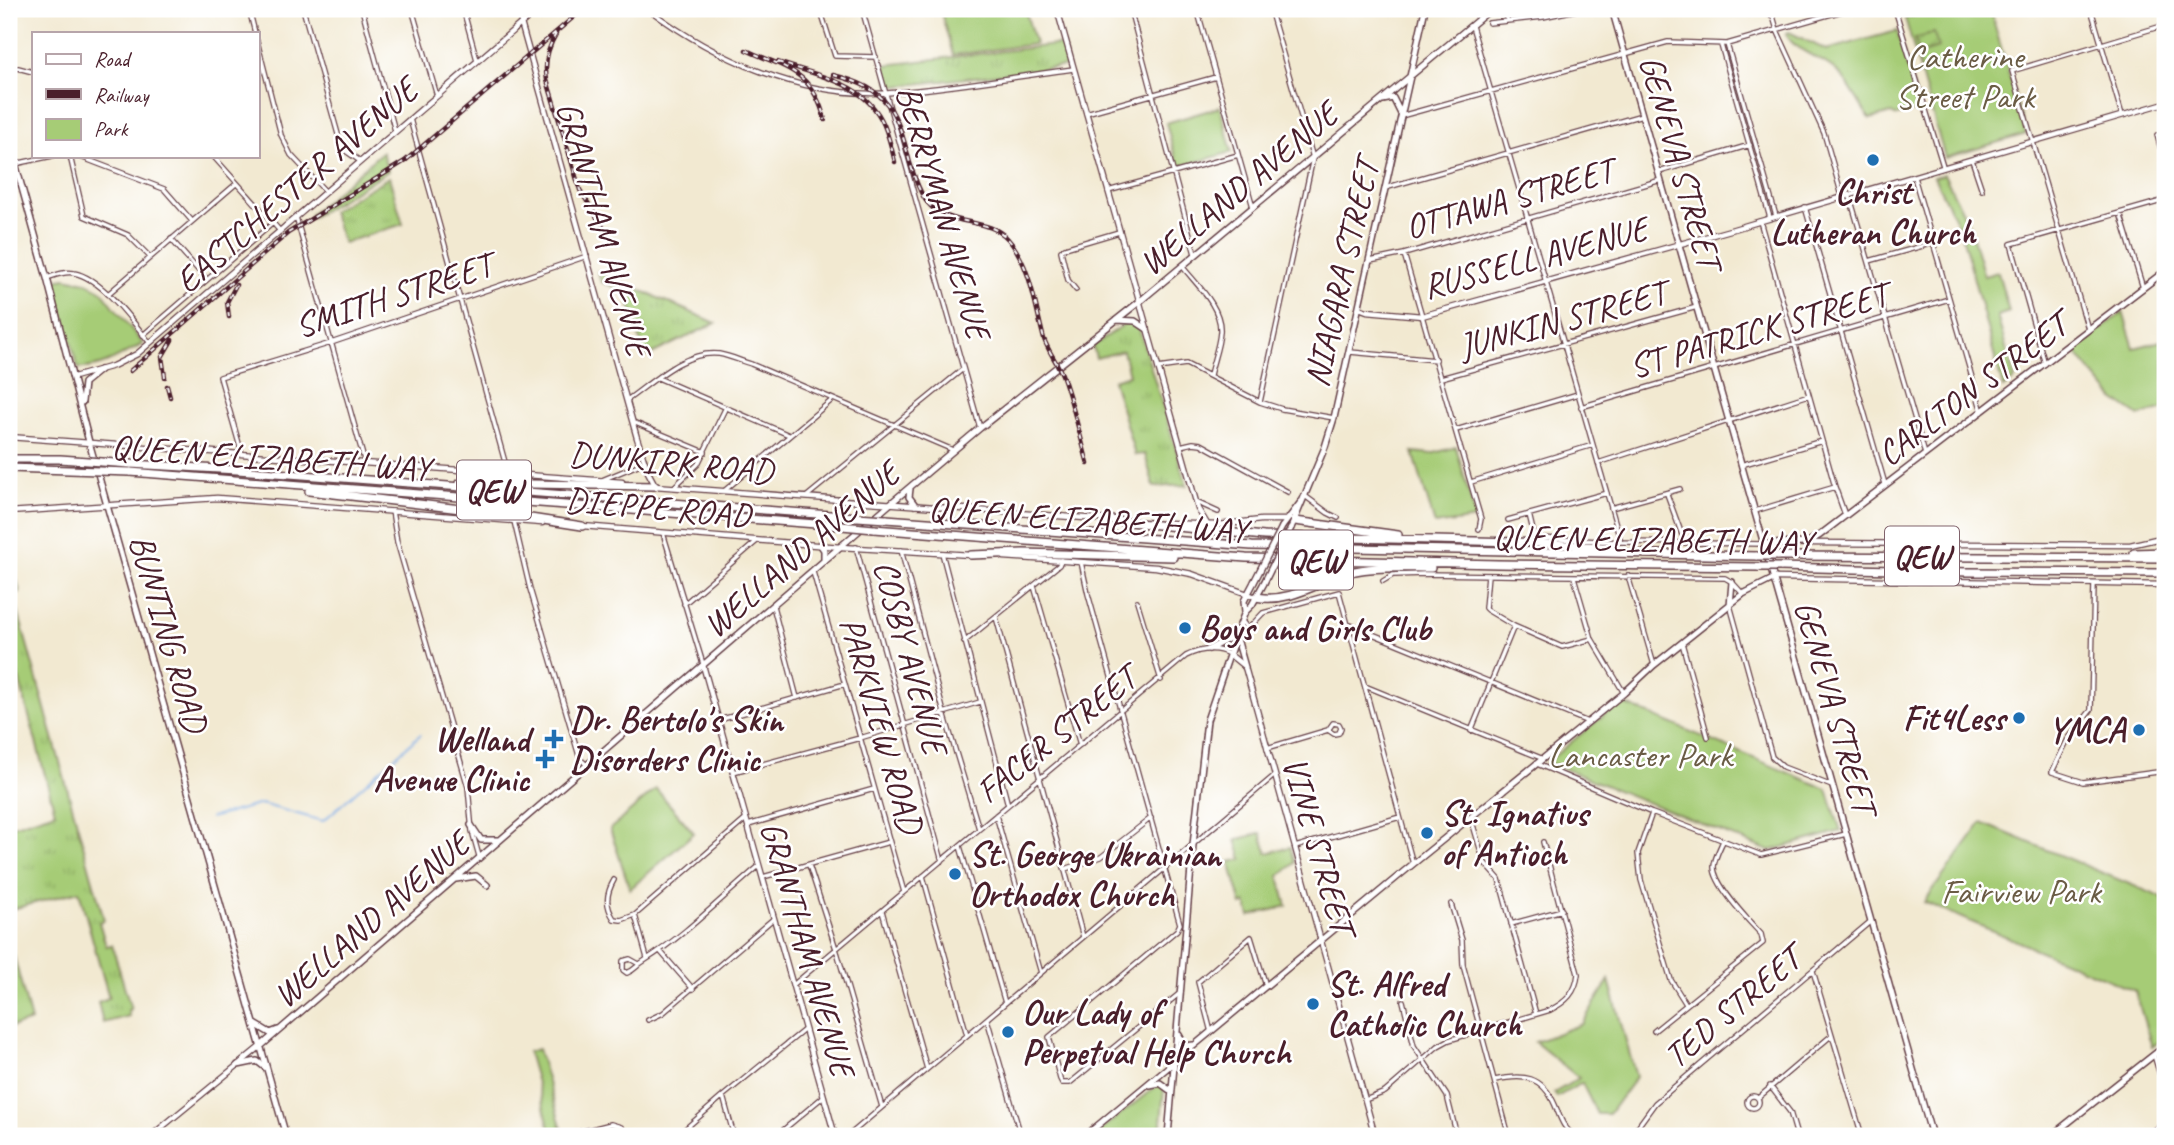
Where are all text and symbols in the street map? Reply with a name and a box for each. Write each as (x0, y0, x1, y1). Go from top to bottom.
legend (32, 32, 259, 158)
park label: Catherine Street Park (1895, 34, 2037, 119)
text: Road (94, 46, 133, 72)
street label: GENEVA STREET (1629, 50, 1734, 281)
street label: EASTCHESTER AVENUE (166, 64, 431, 303)
street label: BERRYMAN AVENUE (886, 80, 1003, 349)
text: Railway (94, 82, 150, 108)
street label: WELLAND AVENUE (1129, 89, 1351, 285)
street label: GRANTHAM AVENUE (546, 97, 663, 366)
text: Park (94, 116, 129, 142)
street label: OTTAWA STREET (1400, 145, 1625, 250)
street label: NIAGARA STREET (1294, 148, 1391, 391)
marker: Christ Lutheran Church (1865, 152, 1881, 168)
place label: Christ Lutheran Church (1770, 170, 1977, 255)
street label: RUSSELL AVENUE (1418, 205, 1657, 309)
street label: SMITH STREET (289, 240, 506, 348)
street label: JUNKIN STREET (1452, 268, 1679, 369)
street label: ST PATRICK STREET (1624, 270, 1901, 389)
street label: CARLTON STREET (1868, 298, 2084, 476)
street label: QUEEN ELIZABETH WAY (110, 424, 436, 491)
street label: DUNKIRK ROAD (567, 431, 777, 494)
street label: WELLAND AVENUE (694, 448, 913, 647)
road number: QEW (457, 461, 531, 520)
street label: DIEPPE ROAD (564, 477, 755, 538)
street label: QUEEN ELIZABETH WAY (927, 486, 1253, 553)
street label: QUEEN ELIZABETH WAY (1493, 514, 1818, 565)
road number: QEW (1885, 526, 1959, 586)
street label: BUNTING ROAD (119, 529, 219, 740)
road number: QEW (1279, 530, 1353, 590)
street label: COSBY AVENUE (863, 555, 959, 763)
street label: GENEVA STREET (1784, 595, 1889, 826)
place label: Boys and Girls Club (1199, 606, 1433, 651)
street label: PARKVIEW ROAD (829, 612, 935, 841)
marker: Boys and Girls Club (1177, 620, 1193, 636)
street label: FACER STREET (967, 651, 1151, 813)
place label: Fit4Less (1903, 696, 2009, 741)
place label: Dr. Bertolo's Skin Disorders Clinic (570, 697, 785, 782)
place label: YMCA (2048, 708, 2127, 753)
marker: Fit4Less (2011, 710, 2027, 726)
place label: Welland Avenue Clinic (374, 717, 535, 802)
marker: YMCA (2131, 722, 2147, 738)
marker: Dr. Bertolo's Skin Disorders Clinic (544, 729, 564, 749)
park label: Lancaster Park (1548, 733, 1735, 778)
marker: Welland Avenue Clinic (535, 749, 555, 769)
street label: VINE STREET (1272, 752, 1368, 947)
place label: St. Ignatius of Antioch (1441, 791, 1592, 876)
street label: GRANTHAM AVENUE (750, 817, 867, 1086)
street label: WELLAND AVENUE (264, 818, 483, 1017)
marker: St. Ignatius of Antioch (1419, 825, 1435, 841)
place label: St. George Ukrainian Orthodox Church (969, 832, 1223, 917)
marker: St. George Ukrainian Orthodox Church (947, 866, 963, 882)
park label: Fairview Park (1941, 869, 2103, 914)
street label: TED STREET (1654, 931, 1817, 1078)
place label: St. Alfred Catholic Church (1327, 962, 1523, 1047)
place label: Our Lady of Perpetual Help Church (1022, 990, 1292, 1075)
marker: St. Alfred Catholic Church (1305, 996, 1321, 1012)
marker: Our Lady of Perpetual Help Church (1000, 1024, 1016, 1040)

